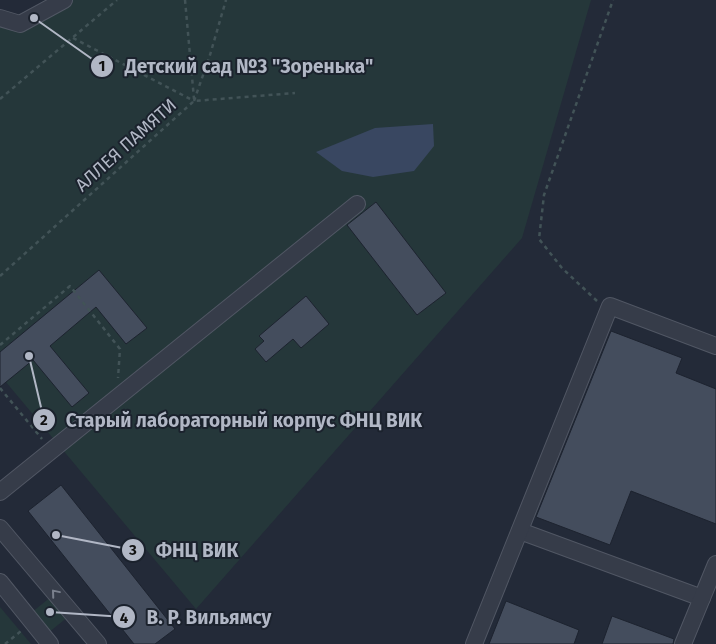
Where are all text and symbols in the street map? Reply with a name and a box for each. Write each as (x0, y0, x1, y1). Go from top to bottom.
callout: Детский сад №3 "Зоренька" (90, 49, 383, 83)
text: Детский сад №3 "Зоренька" (124, 55, 373, 78)
text: 1 (99, 57, 105, 75)
street label: АЛЛЕЯ ПАМЯТИ (71, 94, 181, 196)
callout: Старый лабораторный корпус ФНЦ ВИК (31, 403, 433, 437)
text: Старый лабораторный корпус ФНЦ ВИК (66, 409, 422, 432)
text: 2 (40, 411, 48, 429)
callout: ФНЦ ВИК (121, 533, 248, 567)
text: ФНЦ ВИК (156, 539, 238, 562)
text: 3 (128, 541, 137, 559)
one-way arrow (52, 590, 61, 599)
callout: В. Р. Вильямсу (112, 600, 282, 634)
text: В. Р. Вильямсу (147, 606, 272, 629)
text: 4 (120, 609, 129, 627)

